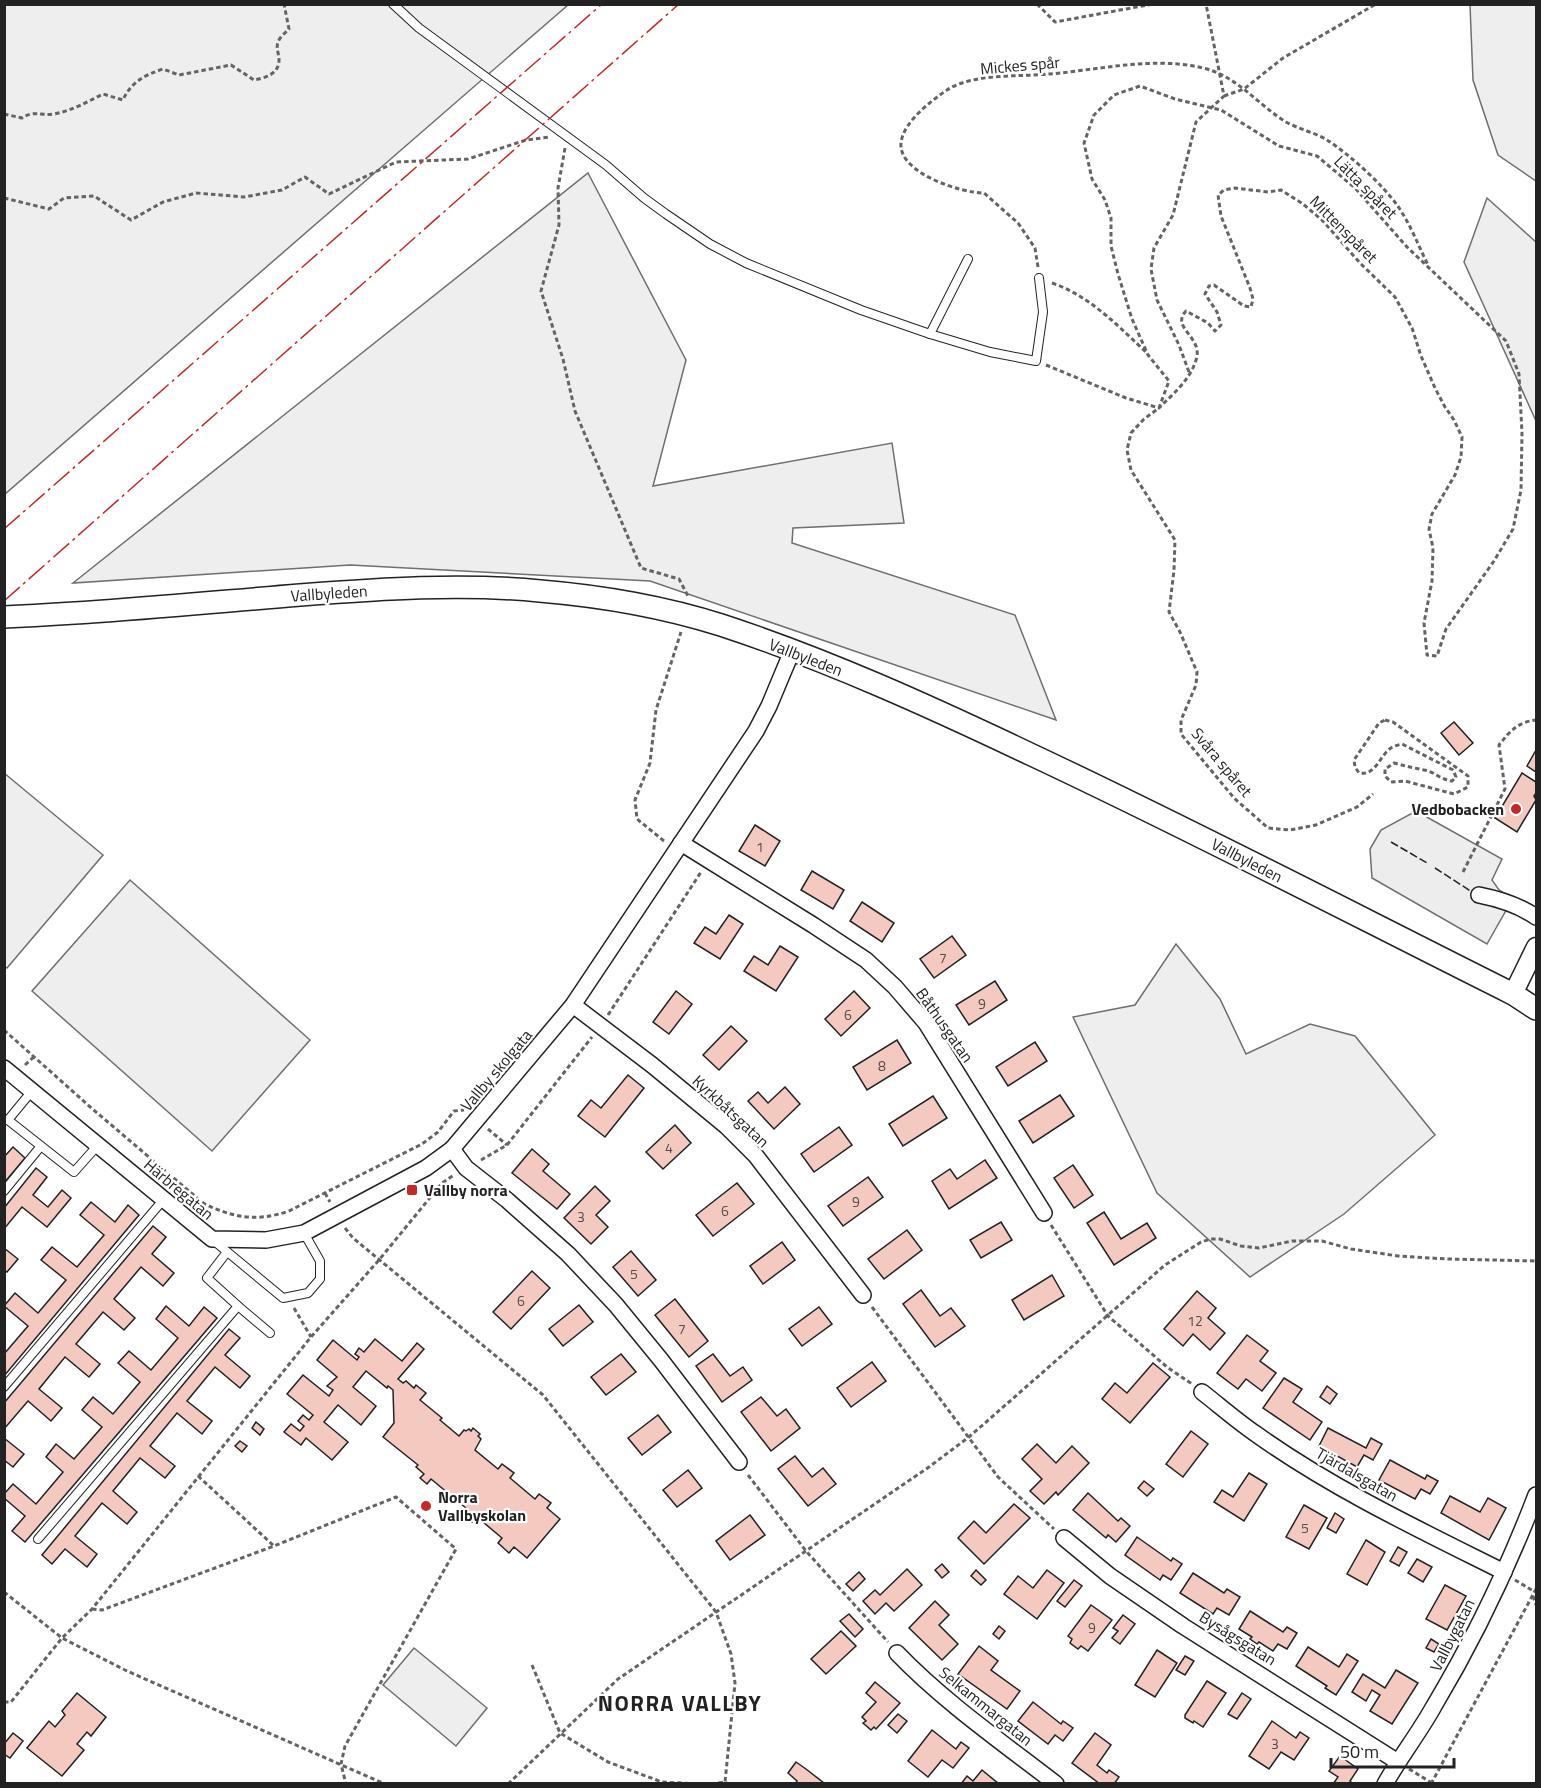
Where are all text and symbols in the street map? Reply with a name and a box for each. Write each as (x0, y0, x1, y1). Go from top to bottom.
street label: Mickes spår (979, 50, 1061, 80)
street label: Lätta spåret (1329, 150, 1404, 225)
street label: Mittenspåret (1304, 189, 1384, 269)
street label: Vallbyleden (290, 578, 368, 608)
street label: Vallbyleden (766, 632, 846, 682)
street label: Svåra spåret (1186, 722, 1258, 802)
place label: Vedbobacken (1412, 797, 1504, 821)
marker: Vedbobacken (1509, 802, 1523, 816)
street label: Vallbyleden (1207, 832, 1287, 888)
house number: 1 (756, 836, 764, 857)
house number: 7 (939, 947, 947, 968)
street label: Båthusgatan (910, 983, 980, 1067)
house number: 9 (978, 993, 986, 1014)
house number: 6 (844, 1004, 852, 1025)
street label: Vallby skolgata (454, 1024, 538, 1116)
house number: 8 (878, 1055, 886, 1076)
street label: Kyrkbåtsgatan (687, 1069, 775, 1153)
house number: 4 (665, 1137, 673, 1158)
street label: Härbregatan (139, 1153, 219, 1225)
place label: Vallby norra (424, 1178, 508, 1202)
marker: Vallby norra (405, 1183, 419, 1197)
house number: 9 (852, 1191, 860, 1212)
house number: 6 (721, 1200, 729, 1221)
house number: 3 (577, 1206, 585, 1227)
house number: 5 (630, 1263, 638, 1284)
house number: 6 (517, 1290, 525, 1311)
house number: 12 (1187, 1310, 1203, 1331)
house number: 7 (678, 1318, 686, 1339)
street label: Tjärdalsgatan (1311, 1441, 1403, 1507)
place label: Norra Vallbyskolan (438, 1485, 526, 1527)
marker: Norra Vallbyskolan (419, 1499, 433, 1513)
house number: 5 (1301, 1517, 1309, 1538)
street label: Vallbygatan (1423, 1595, 1481, 1675)
street label: Bysågsgatan (1195, 1605, 1281, 1671)
house number: 9 (1088, 1617, 1096, 1638)
street label: Selkammargatan (934, 1661, 1038, 1751)
district label: NORRA VALLBY (598, 1686, 762, 1720)
scale bar (1331, 1731, 1454, 1769)
house number: 3 (1271, 1733, 1279, 1754)
text: 50 m (1340, 1738, 1379, 1765)

